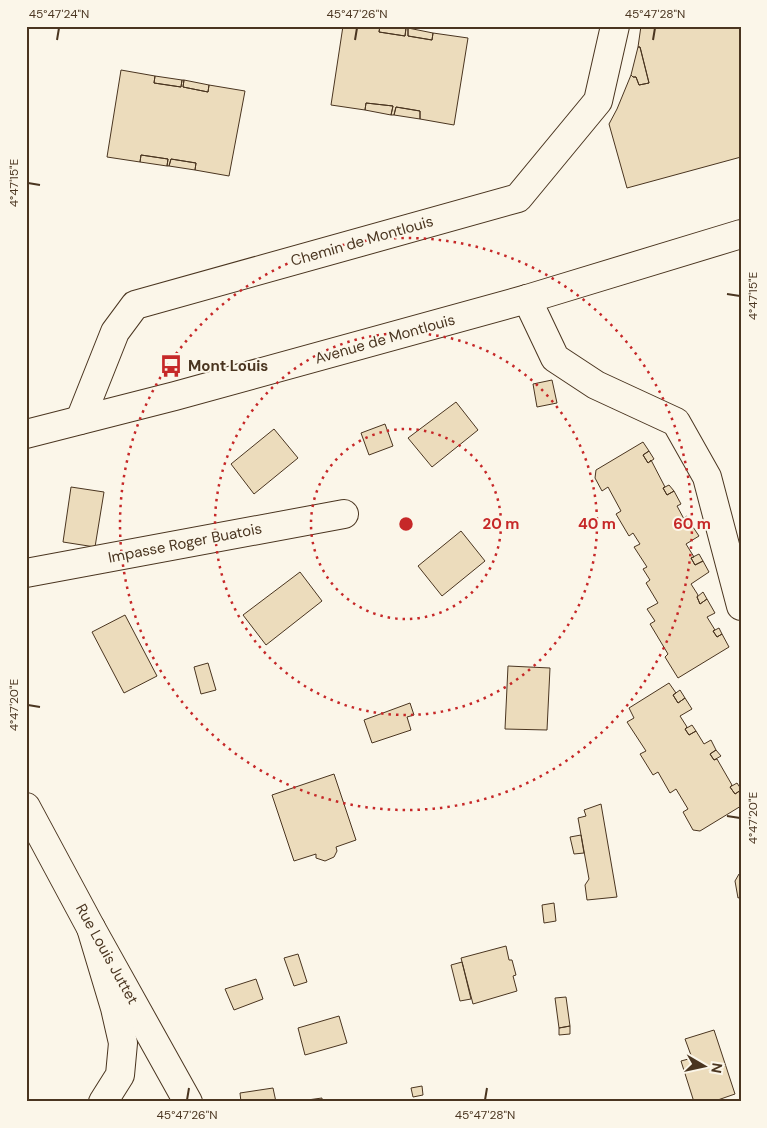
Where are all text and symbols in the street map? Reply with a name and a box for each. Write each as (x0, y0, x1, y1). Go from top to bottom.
text: 45°47'24"N (29, 6, 89, 22)
text: 45°47'26"N (327, 6, 387, 22)
text: 45°47'28"N (625, 6, 685, 22)
text: 4°47'15"E (6, 159, 22, 207)
street label: Chemin de Montlouis (288, 211, 436, 271)
text: 4°47'15"E (745, 272, 761, 320)
street label: Avenue de Montlouis (313, 309, 457, 369)
bus stop icon: Mont Louis (158, 353, 184, 379)
place label: Mont Louis (188, 356, 268, 376)
text: 20 m (483, 514, 519, 534)
text: 40 m (578, 514, 616, 534)
text: 60 m (673, 514, 711, 534)
centre of rings (397, 515, 415, 533)
street label: Impasse Roger Buatois (106, 518, 264, 568)
text: 4°47'20"E (6, 678, 22, 731)
text: 4°47'20"E (745, 791, 761, 844)
street label: Rue Louis Juttet (71, 900, 143, 1008)
north arrow (680, 1040, 730, 1090)
text: N (707, 1062, 727, 1074)
text: 45°47'26"N (157, 1107, 217, 1123)
text: 45°47'28"N (455, 1107, 515, 1123)

